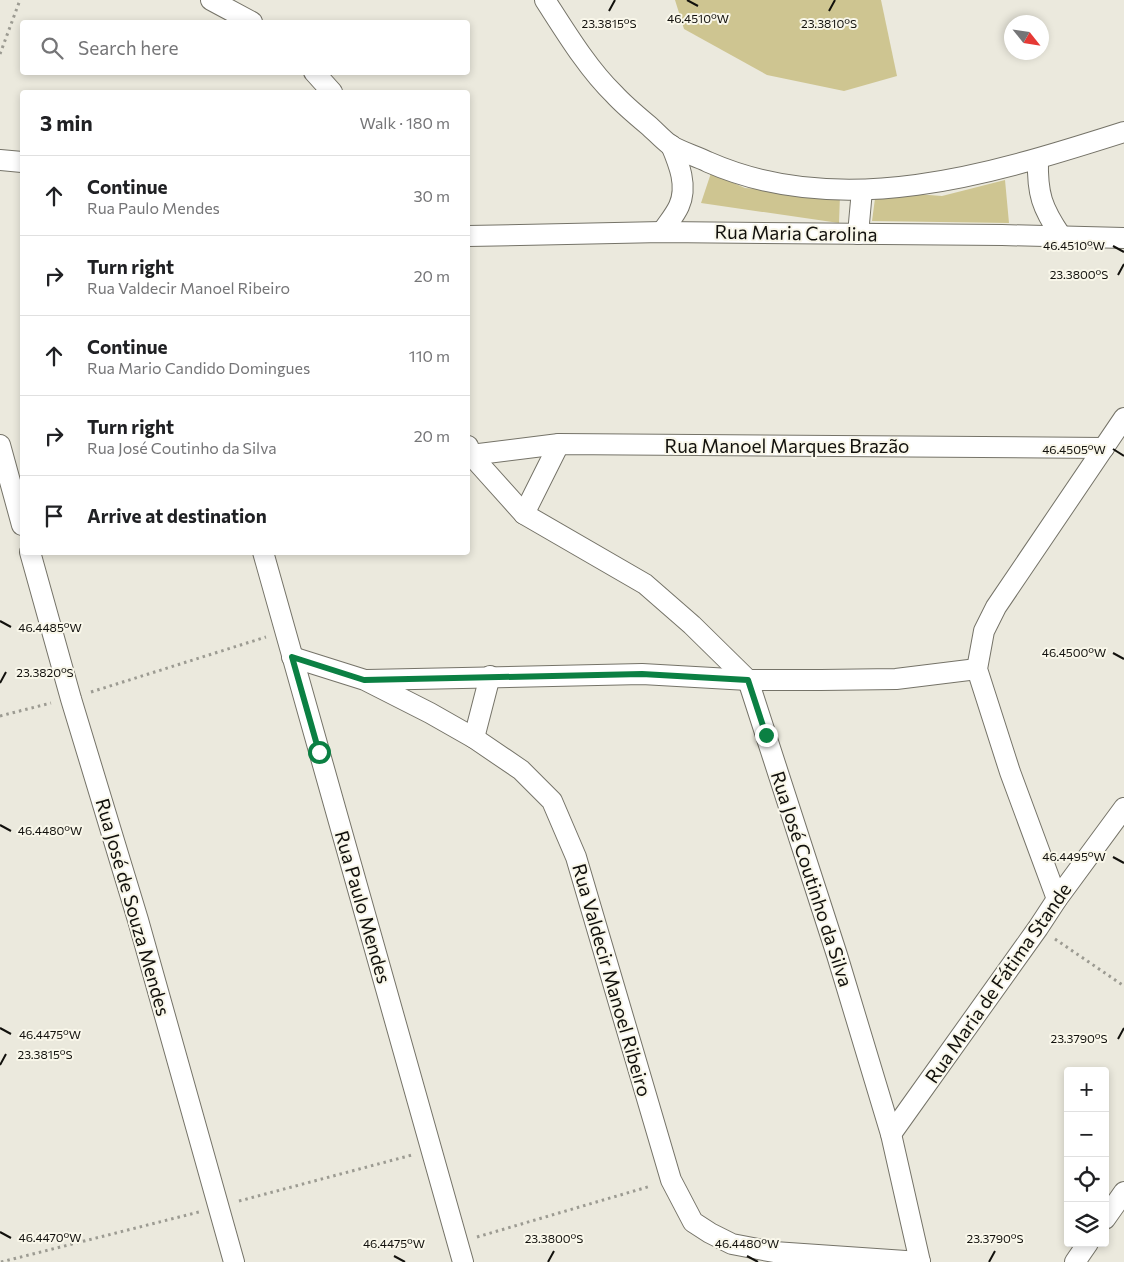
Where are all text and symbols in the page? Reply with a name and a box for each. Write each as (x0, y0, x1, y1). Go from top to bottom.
text: 46.4510°W (667, 11, 729, 25)
north arrow (1004, 15, 1049, 60)
text: 23.3815°S (582, 16, 636, 30)
text: 23.3810°S (801, 16, 857, 30)
search box (20, 20, 470, 75)
icon: search (38, 34, 66, 62)
text: Search here (78, 36, 178, 59)
text: 3 min (40, 110, 93, 135)
text: Walk · 180 m (360, 113, 450, 132)
text: Continue (87, 175, 167, 198)
icon: ahead (40, 182, 68, 210)
text: 30 m (413, 186, 450, 205)
text: Rua Paulo Mendes (87, 198, 220, 217)
street label: Rua Maria Carolina (714, 220, 878, 245)
text: 46.4510°W (1043, 238, 1105, 252)
text: Turn right (87, 255, 174, 278)
icon: right (40, 262, 68, 290)
text: 20 m (414, 266, 450, 285)
text: 23.3800°S (1050, 267, 1108, 281)
text: Rua Valdecir Manoel Ribeiro (87, 278, 290, 297)
text: Continue (87, 335, 167, 358)
icon: ahead (40, 342, 68, 370)
text: 110 m (409, 346, 450, 365)
text: Rua Mario Candido Domingues (87, 358, 310, 377)
text: Turn right (87, 415, 174, 438)
icon: right (40, 422, 68, 450)
text: 20 m (414, 426, 450, 445)
street label: Rua Manoel Marques Brazão (665, 434, 909, 457)
text: Rua José Coutinho da Silva (87, 438, 277, 457)
text: 46.4505°W (1042, 442, 1106, 456)
icon: arrive (40, 502, 68, 530)
text: Arrive at destination (87, 504, 267, 527)
text: 46.4485°W (18, 620, 82, 634)
text: 46.4500°W (1042, 645, 1106, 659)
text: 23.3820°S (16, 665, 74, 679)
route end (755, 724, 778, 747)
route start (308, 741, 331, 764)
street label: Rua José Coutinho da Silva (767, 768, 858, 989)
street label: Rua José de Souza Mendes (91, 795, 176, 1018)
text: 46.4480°W (18, 823, 82, 837)
street label: Rua Paulo Mendes (331, 828, 396, 986)
text: 46.4495°W (1042, 849, 1106, 863)
street label: Rua Valdecir Manoel Ribeiro (568, 861, 657, 1099)
street label: Rua Maria de Fátima Stande (920, 878, 1076, 1087)
text: 46.4475°W (19, 1027, 81, 1041)
text: 23.3790°S (1051, 1031, 1108, 1045)
text: 23.3815°S (18, 1047, 72, 1061)
map controls (1064, 1067, 1109, 1247)
button: + (1064, 1067, 1109, 1112)
button: − (1064, 1112, 1109, 1157)
button: locate (1064, 1157, 1109, 1202)
button: layers (1064, 1202, 1109, 1247)
text: 46.4470°W (18, 1230, 82, 1244)
text: 23.3800°S (525, 1231, 583, 1245)
text: 23.3790°S (967, 1231, 1024, 1245)
text: 46.4475°W (363, 1236, 425, 1250)
text: 46.4480°W (715, 1236, 779, 1250)

